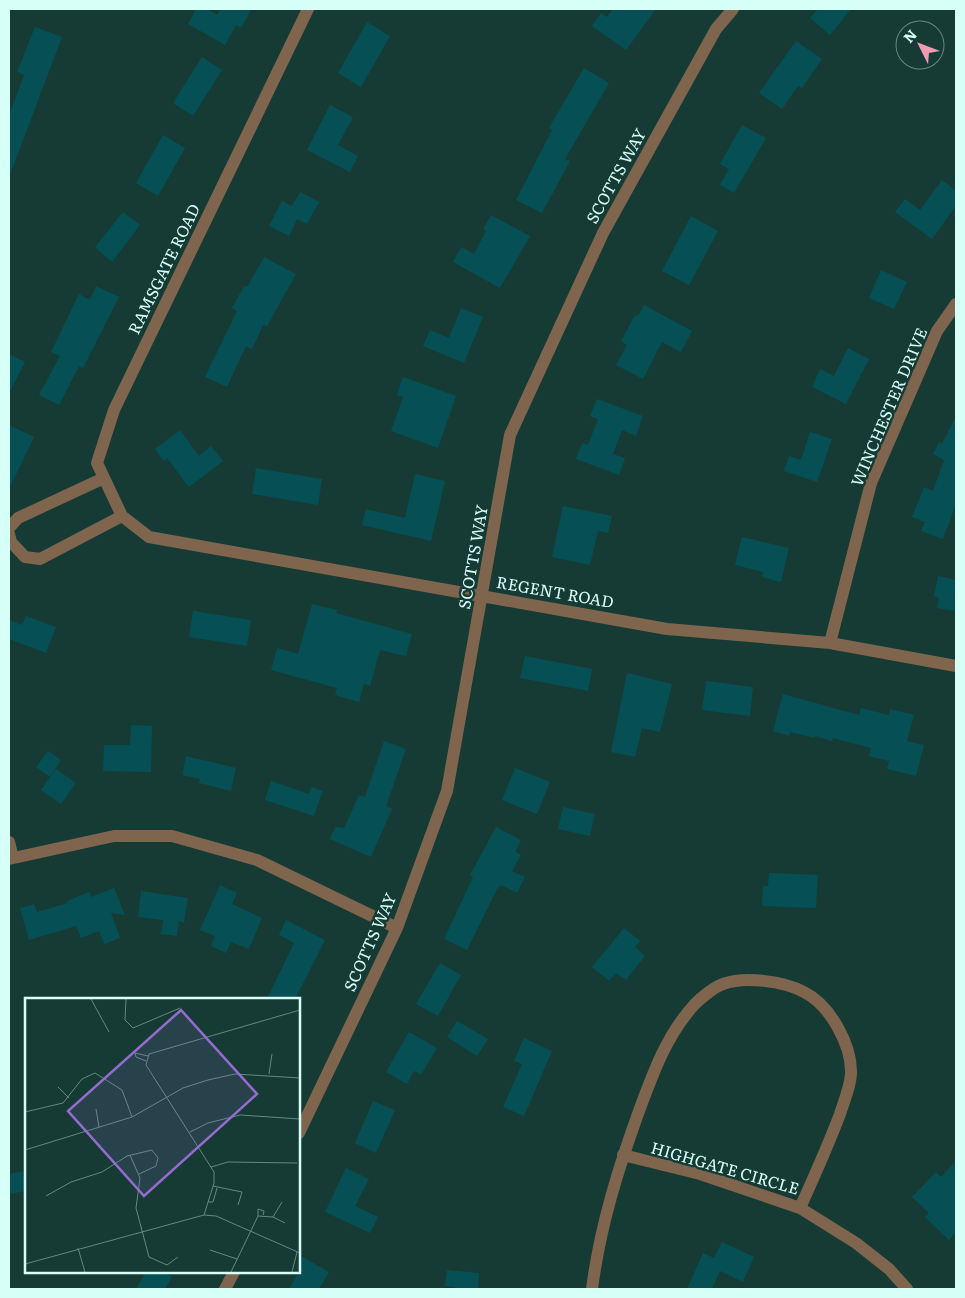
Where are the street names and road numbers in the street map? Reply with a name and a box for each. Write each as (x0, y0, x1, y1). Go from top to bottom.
street label: SCOTTS WAY (579, 123, 651, 227)
street label: RAMSGATE ROAD (121, 199, 205, 338)
street label: WINCHESTER DRIVE (844, 323, 932, 490)
street label: SCOTTS WAY (451, 502, 493, 611)
street label: REGENT ROAD (495, 569, 616, 613)
street label: SCOTTS WAY (337, 888, 402, 995)
street label: HIGHGATE CIRCLE (648, 1134, 802, 1200)

